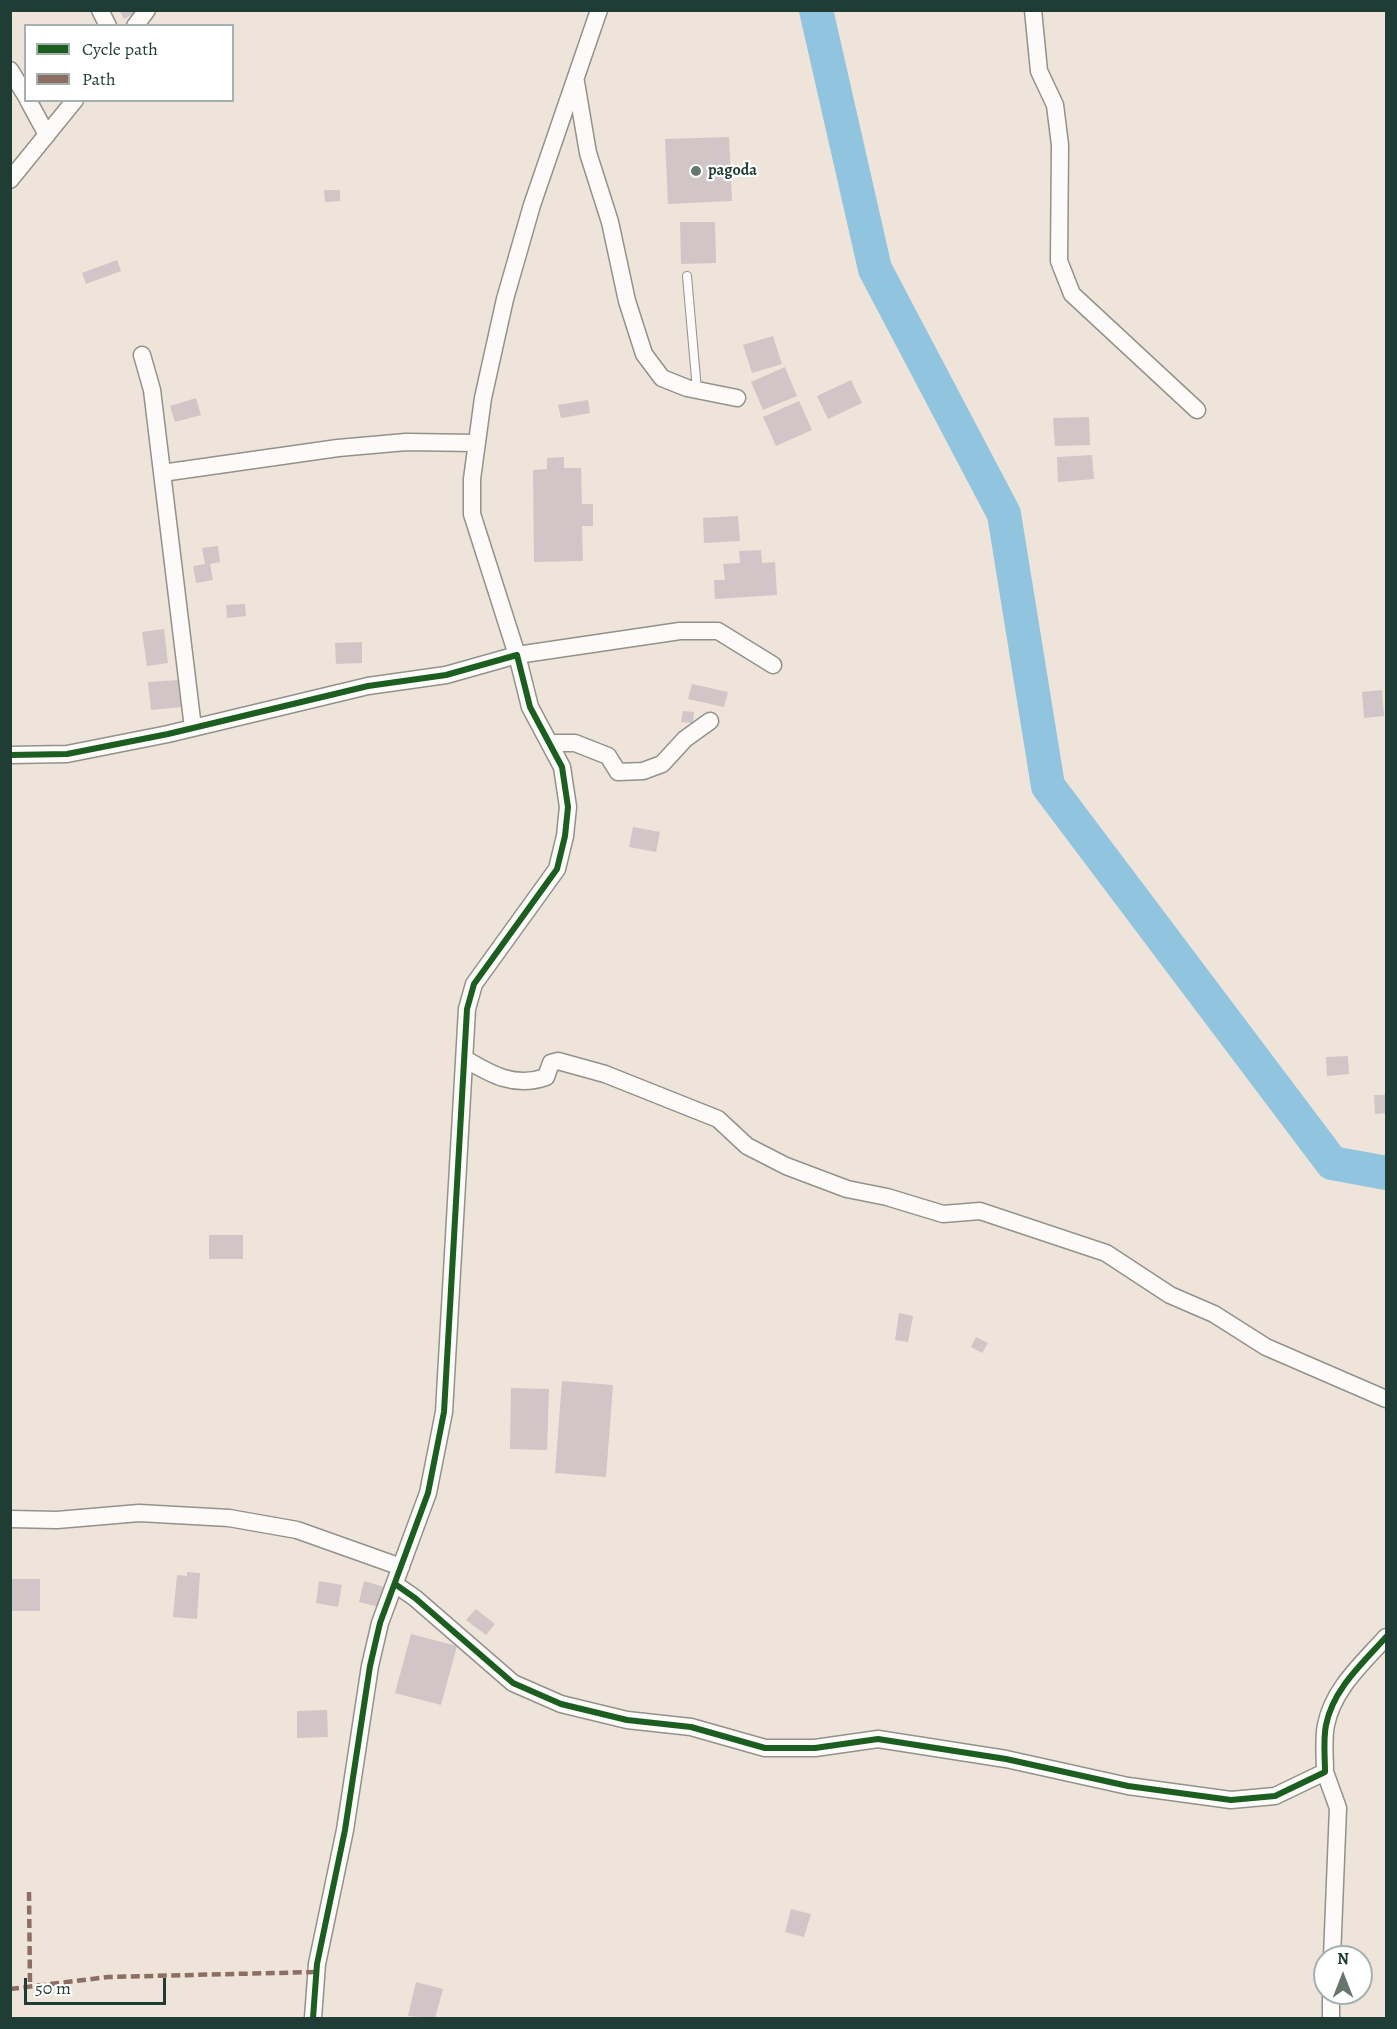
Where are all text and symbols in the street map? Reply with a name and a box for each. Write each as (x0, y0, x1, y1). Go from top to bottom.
legend (24, 24, 234, 102)
text: Cycle path (82, 37, 158, 61)
text: Path (82, 67, 116, 91)
place label: pagoda (708, 161, 757, 181)
marker: pagoda (689, 164, 703, 178)
north arrow (1313, 1945, 1373, 2005)
text: N (1337, 1948, 1349, 1970)
scale bar (27, 1966, 170, 2004)
text: 50 m (35, 1976, 71, 2000)

